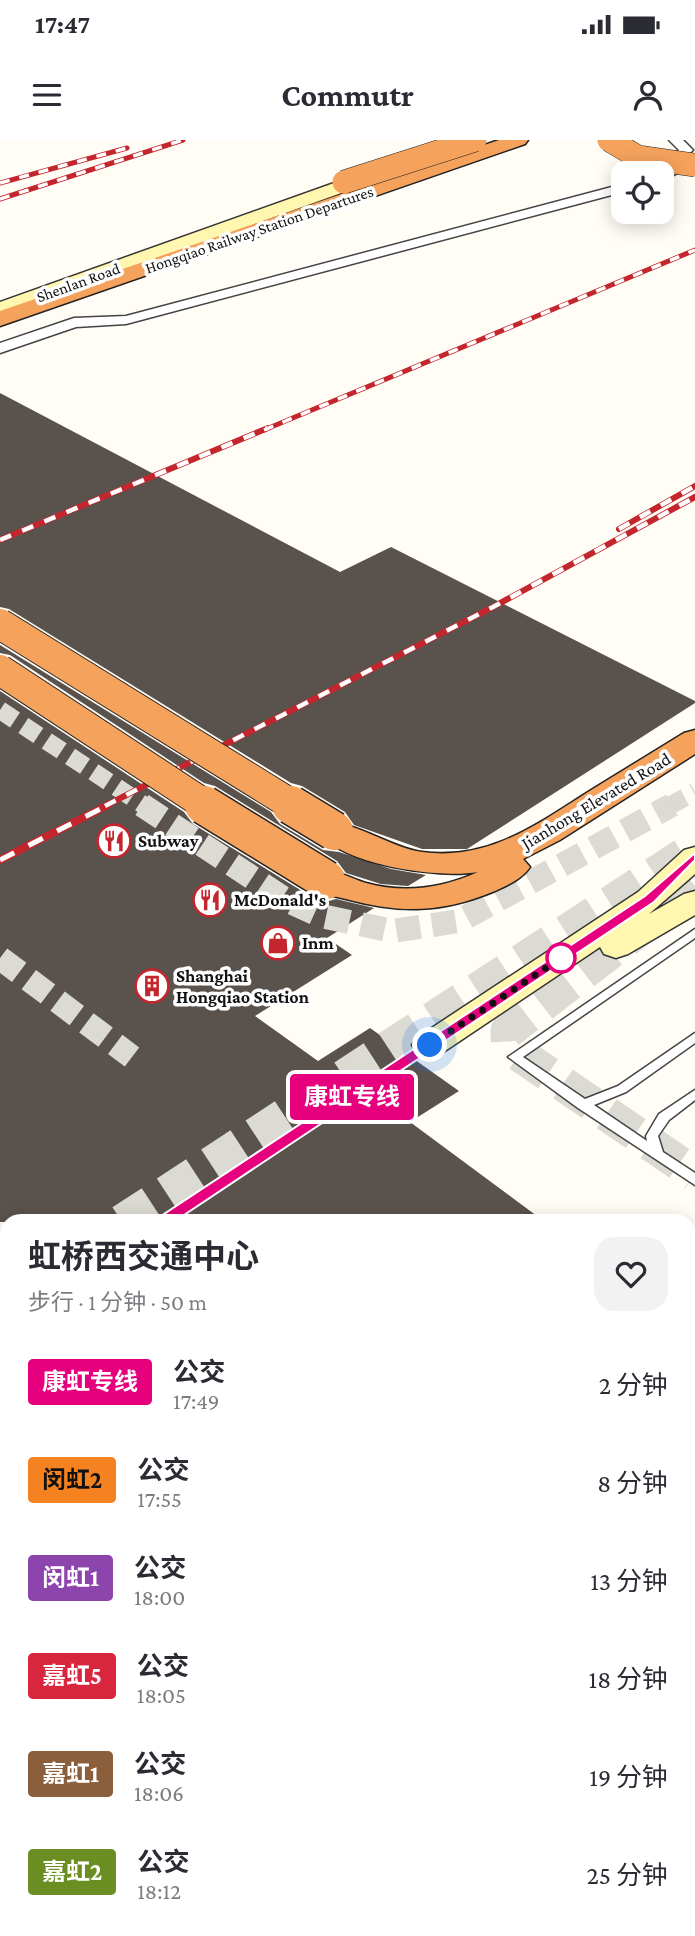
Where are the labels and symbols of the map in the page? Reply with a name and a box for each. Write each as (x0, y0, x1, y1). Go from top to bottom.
street label: Hongqiao Railway Station Departures (143, 182, 376, 278)
street label: Shenlan Road (34, 259, 123, 305)
street label: Jianhong Elevated Road (516, 748, 675, 855)
restaurant icon: Subway (95, 822, 133, 860)
place label: Subway (138, 831, 199, 851)
restaurant icon: McDonald's (191, 881, 229, 919)
place label: McDonald's (234, 890, 326, 910)
shop icon: Inm (259, 924, 297, 962)
place label: Inm (302, 933, 334, 953)
unlabelled marker (546, 943, 576, 973)
place label: Shanghai Hongqiao Station (176, 966, 310, 1007)
building icon: Shanghai Hongqiao Station (133, 967, 171, 1005)
your location (412, 1027, 447, 1062)
line badge: 康虹专线 (303, 1074, 401, 1120)

